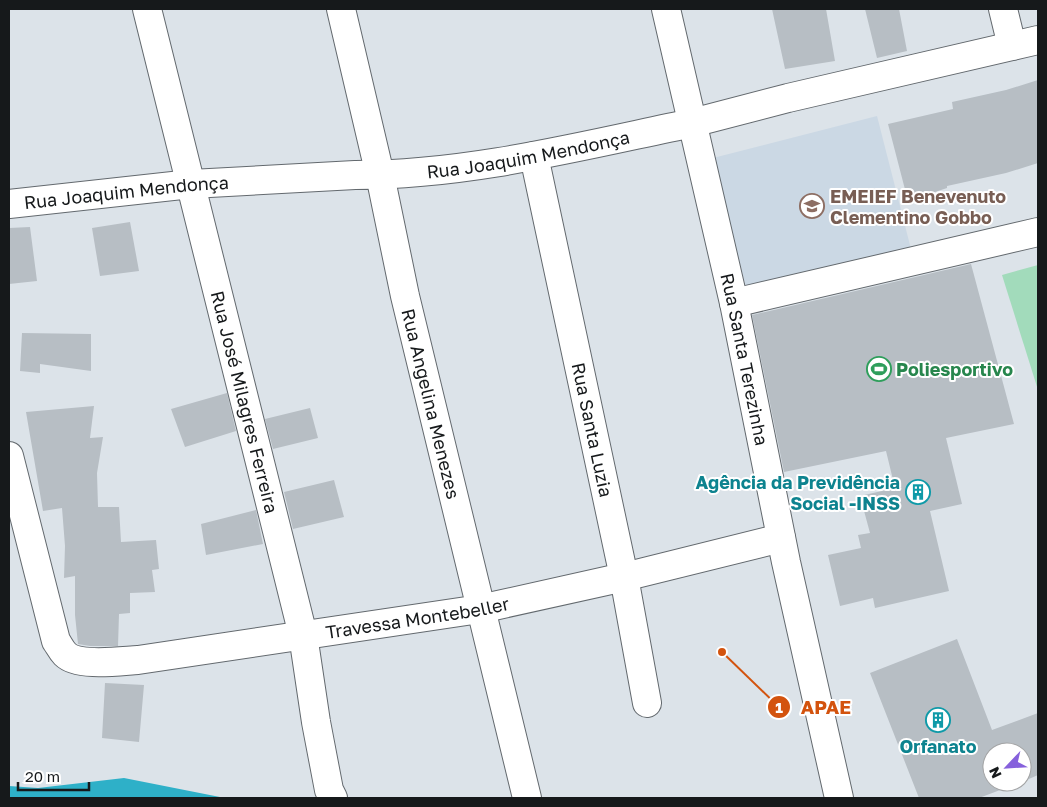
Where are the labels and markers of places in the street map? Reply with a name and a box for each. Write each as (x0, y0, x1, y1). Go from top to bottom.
place label: EMEIEF Benevenuto Clementino Gobbo (830, 185, 1006, 228)
school or university icon: EMEIEF Benevenuto Clementino Gobbo (799, 193, 825, 219)
sports icon: Poliesportivo (866, 356, 892, 382)
place label: Poliesportivo (896, 358, 1013, 380)
place label: Agência da Previdência Social -INSS (695, 471, 900, 514)
building icon: Agência da Previdência Social -INSS (905, 479, 931, 505)
callout: APAE (766, 690, 862, 724)
building icon: Orfanato (925, 707, 951, 733)
place label: Orfanato (899, 735, 977, 757)

